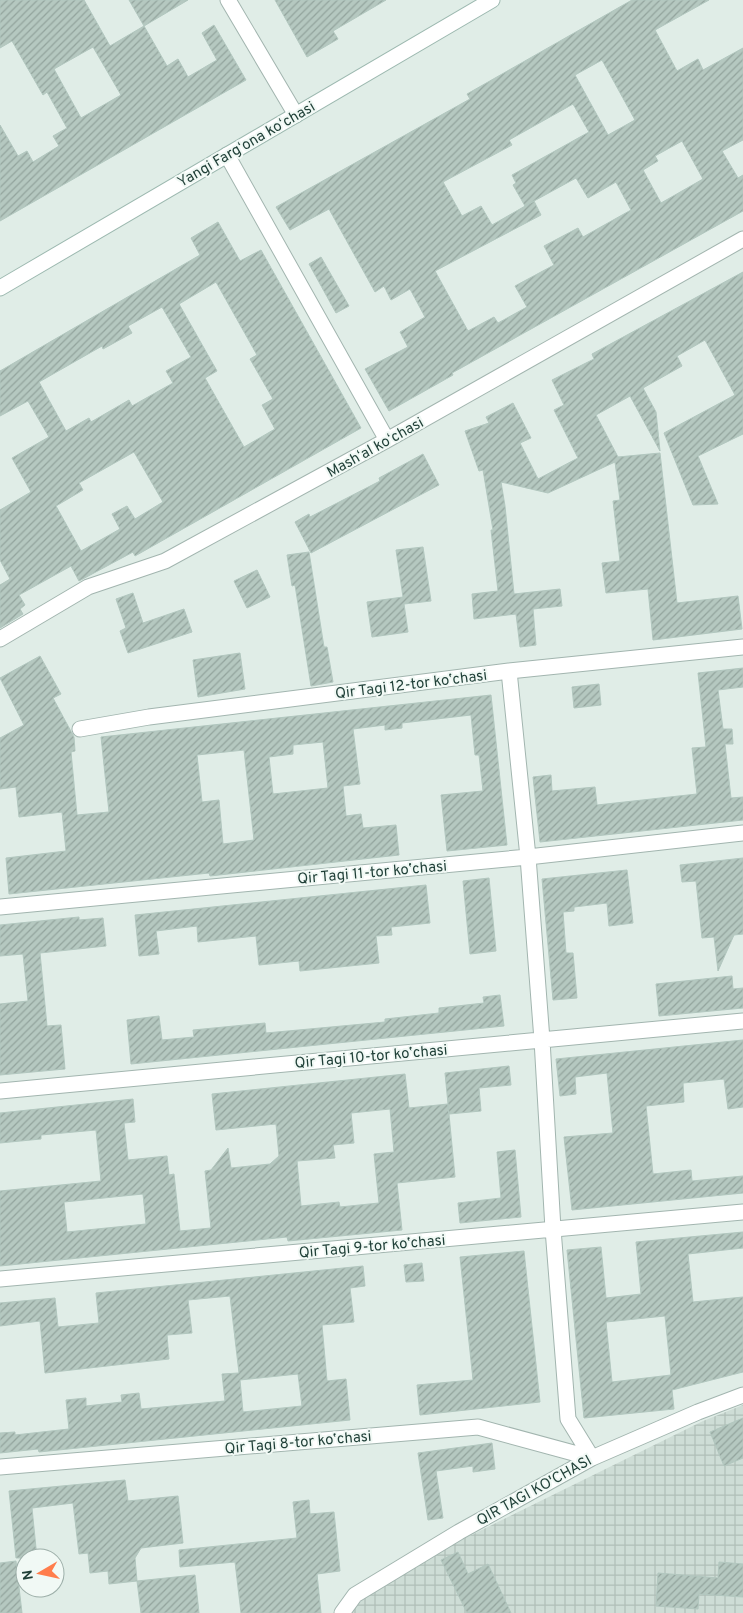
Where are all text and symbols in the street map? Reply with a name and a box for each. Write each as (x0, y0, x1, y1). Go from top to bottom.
street label: Yangi Fargʻona koʻchasi (175, 98, 319, 192)
street label: Mashʻal koʻchasi (324, 414, 427, 483)
street label: Qir Tagi 12-tor koʼchasi (334, 667, 488, 704)
street label: Qir Tagi 11-tor koʼchasi (297, 857, 448, 889)
street label: Qir Tagi 10-tor koʼchasi (294, 1041, 448, 1074)
street label: Qir Tagi 9-tor koʼchasi (298, 1232, 446, 1263)
street label: Qir Tagi 8-tor koʼchasi (224, 1428, 372, 1459)
street label: QIR TAGI KO'CHASI (474, 1452, 596, 1531)
north arrow (15, 1548, 65, 1598)
text: N (19, 1568, 38, 1581)

